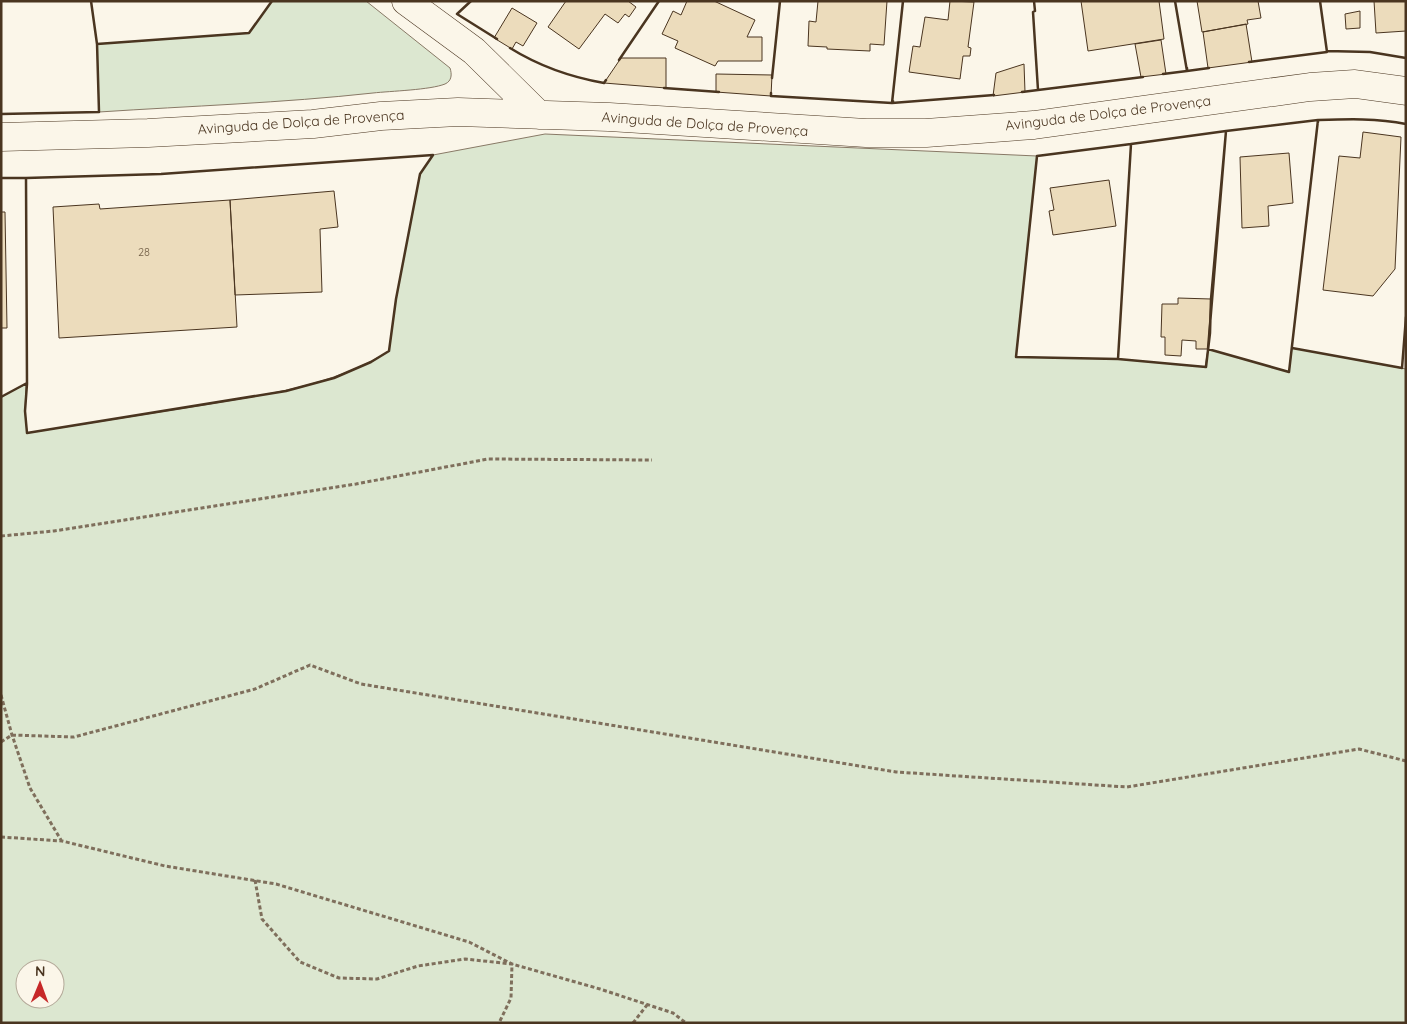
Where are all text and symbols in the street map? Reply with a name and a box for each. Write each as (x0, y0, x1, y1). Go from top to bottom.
street label: Avinguda de Dolça de Provença (1004, 91, 1212, 135)
street label: Avinguda de Dolça de Provença (197, 106, 405, 138)
street label: Avinguda de Dolça de Provença (601, 108, 809, 140)
house number: 28 (138, 245, 150, 259)
north arrow (15, 959, 65, 1009)
text: N (35, 962, 46, 980)

